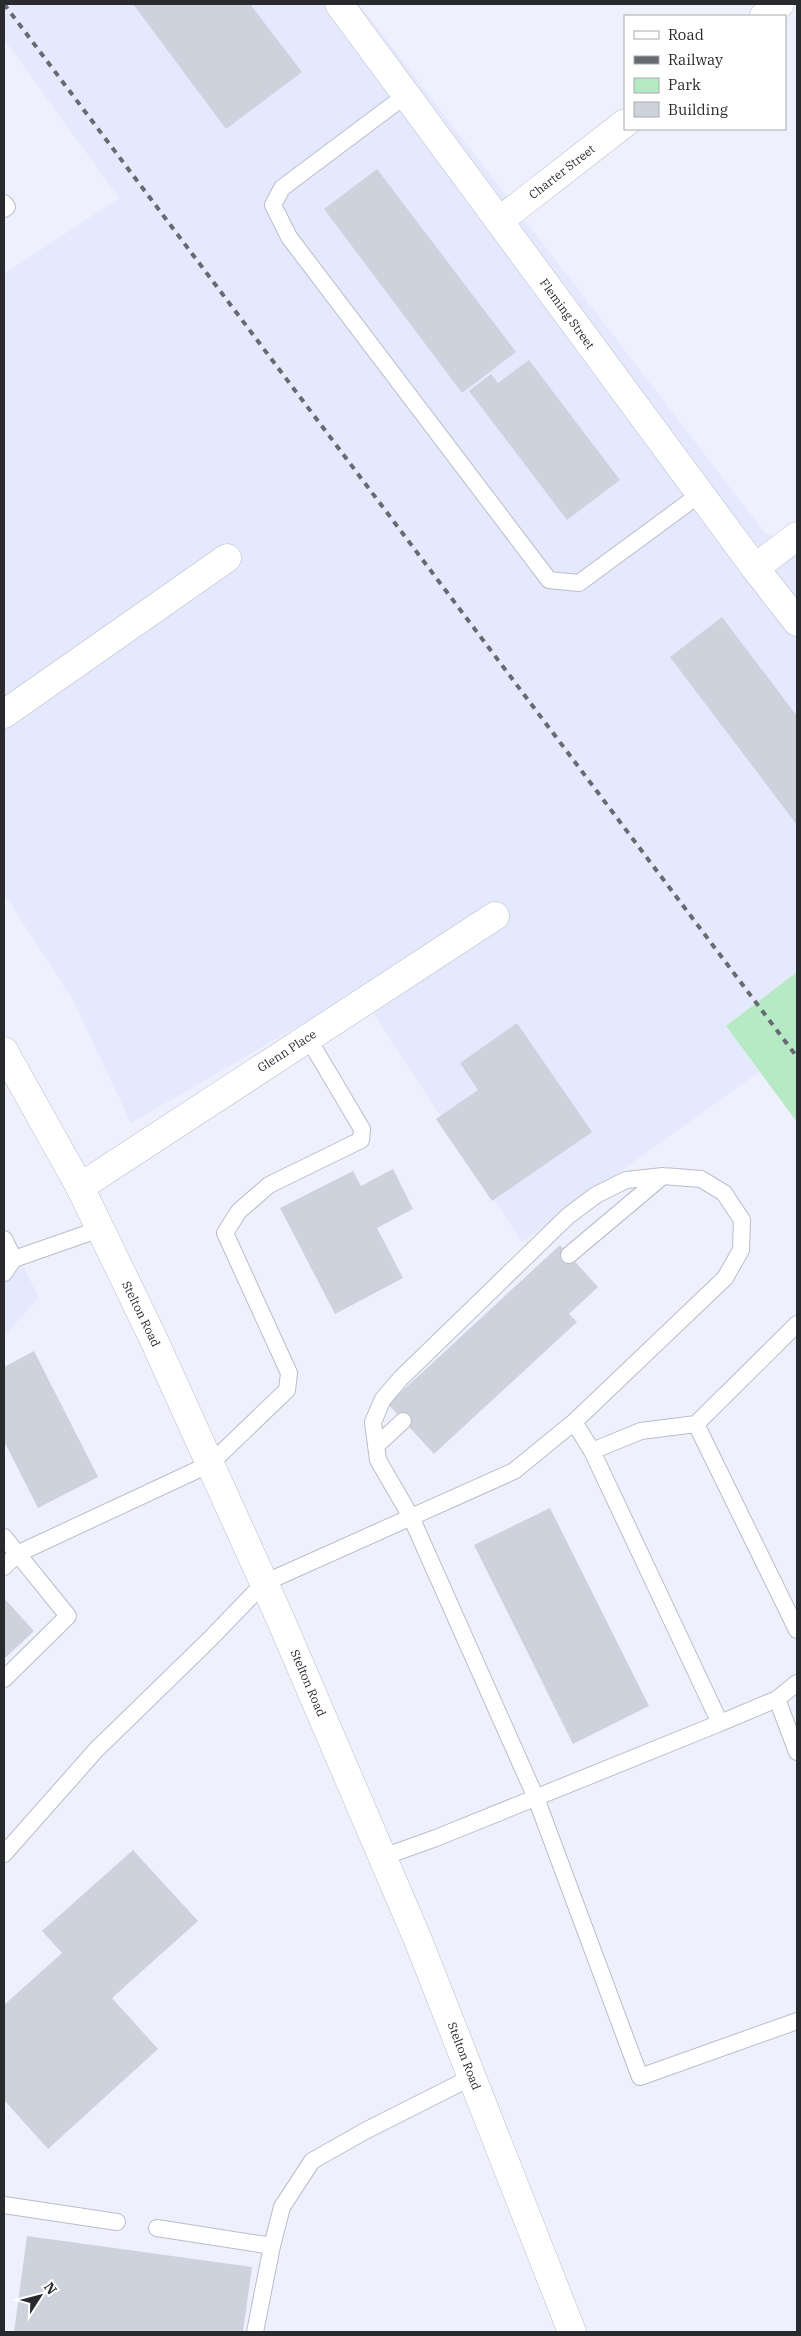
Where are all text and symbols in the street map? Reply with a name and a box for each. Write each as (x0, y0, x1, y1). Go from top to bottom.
legend (624, 15, 786, 130)
text: Road (668, 25, 704, 44)
text: Railway (668, 50, 723, 69)
text: Park (668, 75, 701, 94)
text: Building (668, 100, 728, 119)
street label: Charter Street (526, 141, 598, 202)
street label: Fleming Street (537, 276, 598, 352)
street label: Glenn Place (255, 1026, 319, 1075)
street label: Stelton Road (119, 1278, 164, 1349)
street label: Stelton Road (288, 1647, 329, 1719)
street label: Stelton Road (445, 2020, 484, 2092)
north arrow (15, 2271, 65, 2321)
text: N (40, 2279, 61, 2298)

